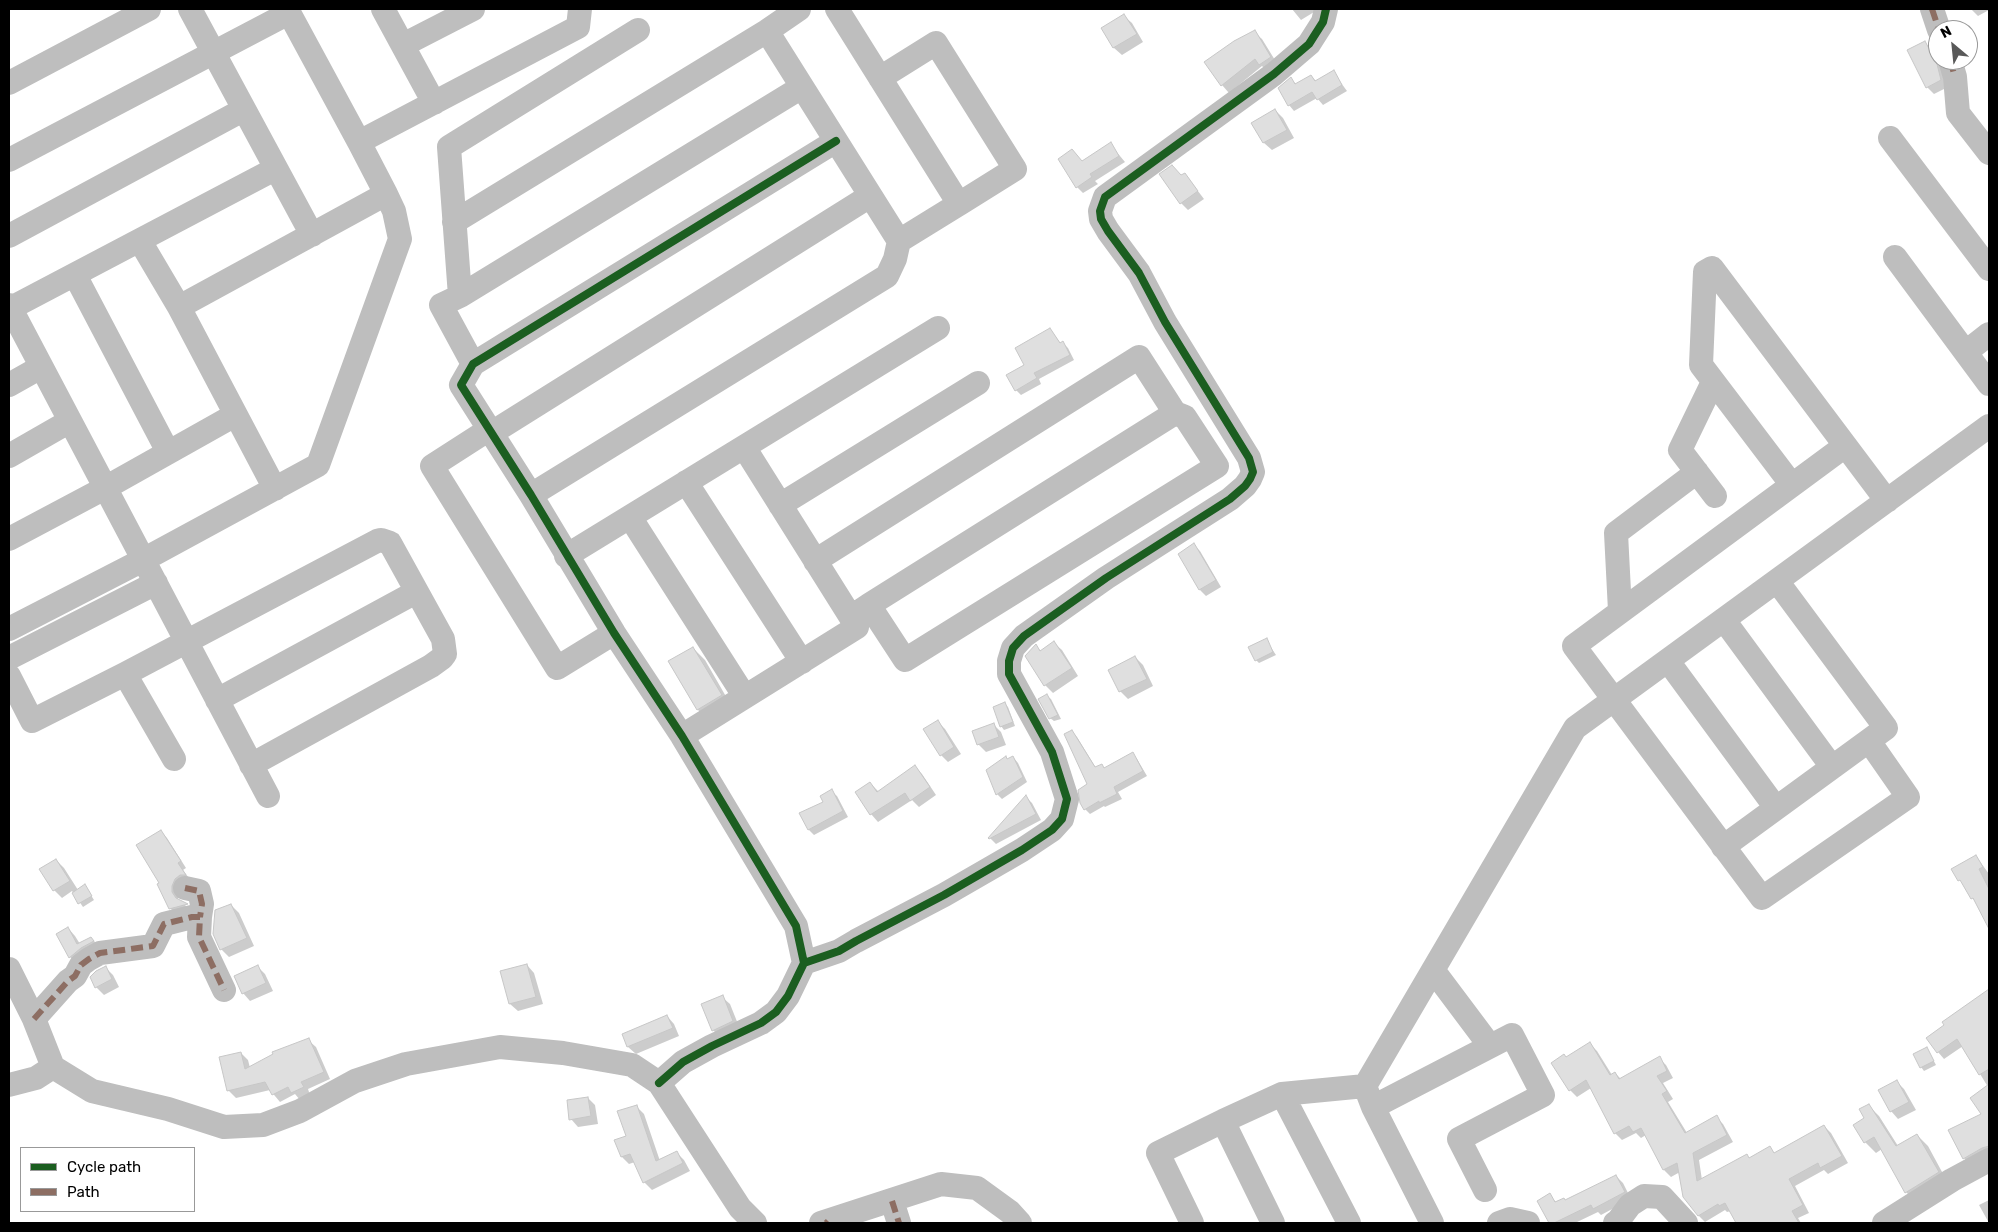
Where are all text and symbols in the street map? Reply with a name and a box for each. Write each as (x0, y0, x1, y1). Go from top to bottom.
north arrow (1928, 20, 1978, 70)
text: N (1938, 22, 1955, 42)
legend (20, 1147, 195, 1212)
text: Cycle path (67, 1158, 141, 1176)
text: Path (67, 1183, 100, 1201)

